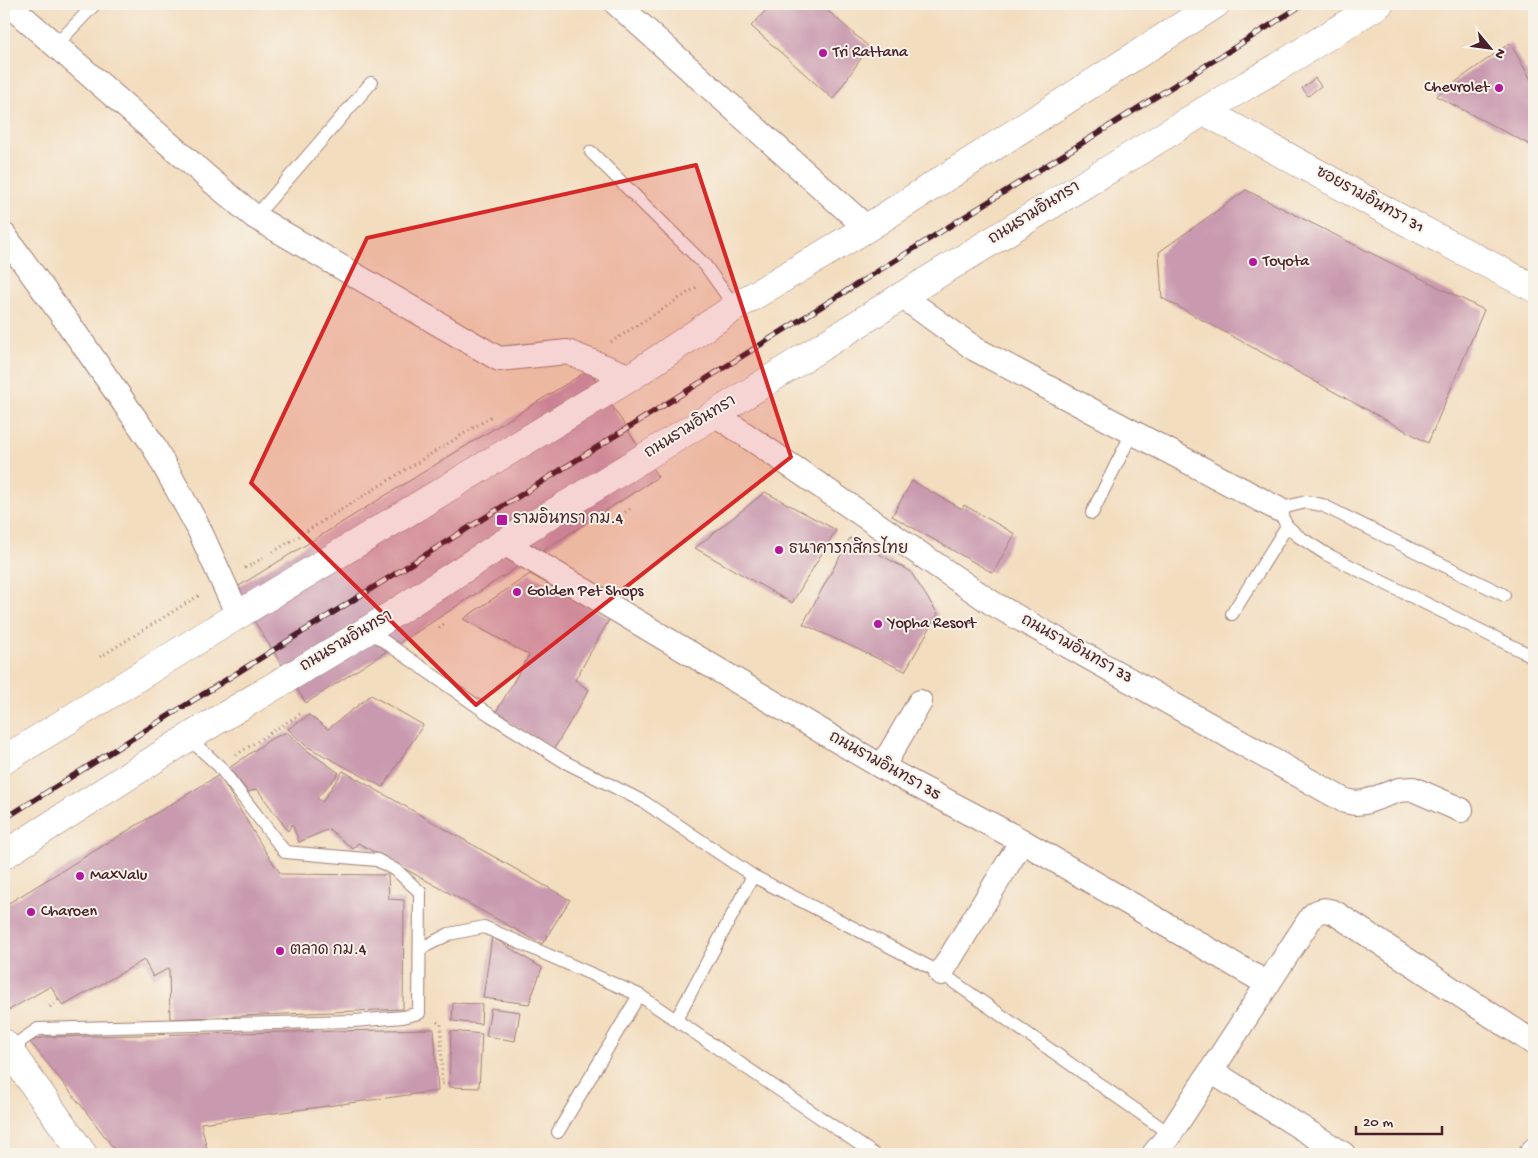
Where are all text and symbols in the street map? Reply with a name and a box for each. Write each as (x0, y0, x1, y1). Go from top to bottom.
north arrow (1466, 22, 1516, 72)
place label: Tri Rattana (832, 44, 909, 63)
text: N (1490, 45, 1509, 61)
marker: Tri Rattana (817, 47, 829, 59)
place label: Chevrolet (1424, 79, 1490, 98)
marker: Chevrolet (1493, 82, 1505, 94)
street label: ซอยรามอินทรา 31 (1312, 160, 1428, 239)
street label: ถนนรามอินทรา (984, 175, 1084, 250)
place label: Toyota (1262, 253, 1310, 272)
marker: Toyota (1247, 256, 1259, 268)
street label: ถนนรามอินทรา (640, 389, 740, 464)
place label: รามอินทรา กม.4 (513, 507, 624, 530)
marker: รามอินทรา กม.4 (495, 513, 509, 527)
place label: ธนาคารกสิกรไทย (789, 536, 908, 560)
marker: ธนาคารกสิกรไทย (773, 544, 785, 556)
place label: Golden Pet Shops (527, 583, 645, 602)
marker: Golden Pet Shops (511, 586, 523, 598)
street label: ถนนรามอินทรา (295, 604, 397, 677)
street label: ถนนรามอินทรา 33 (1017, 608, 1137, 689)
place label: Yopha Resort (886, 615, 977, 634)
marker: Yopha Resort (872, 618, 884, 630)
street label: ถนนรามอินทรา 35 (825, 725, 945, 806)
place label: MaxValu (90, 867, 148, 886)
marker: MaxValu (74, 870, 86, 882)
place label: Charoen (41, 903, 97, 922)
marker: Charoen (25, 906, 37, 918)
place label: ตลาด กม.4 (290, 942, 367, 961)
marker: ตลาด กม.4 (274, 945, 286, 957)
scale bar (1356, 1103, 1442, 1135)
text: 20 m (1363, 1114, 1393, 1132)

